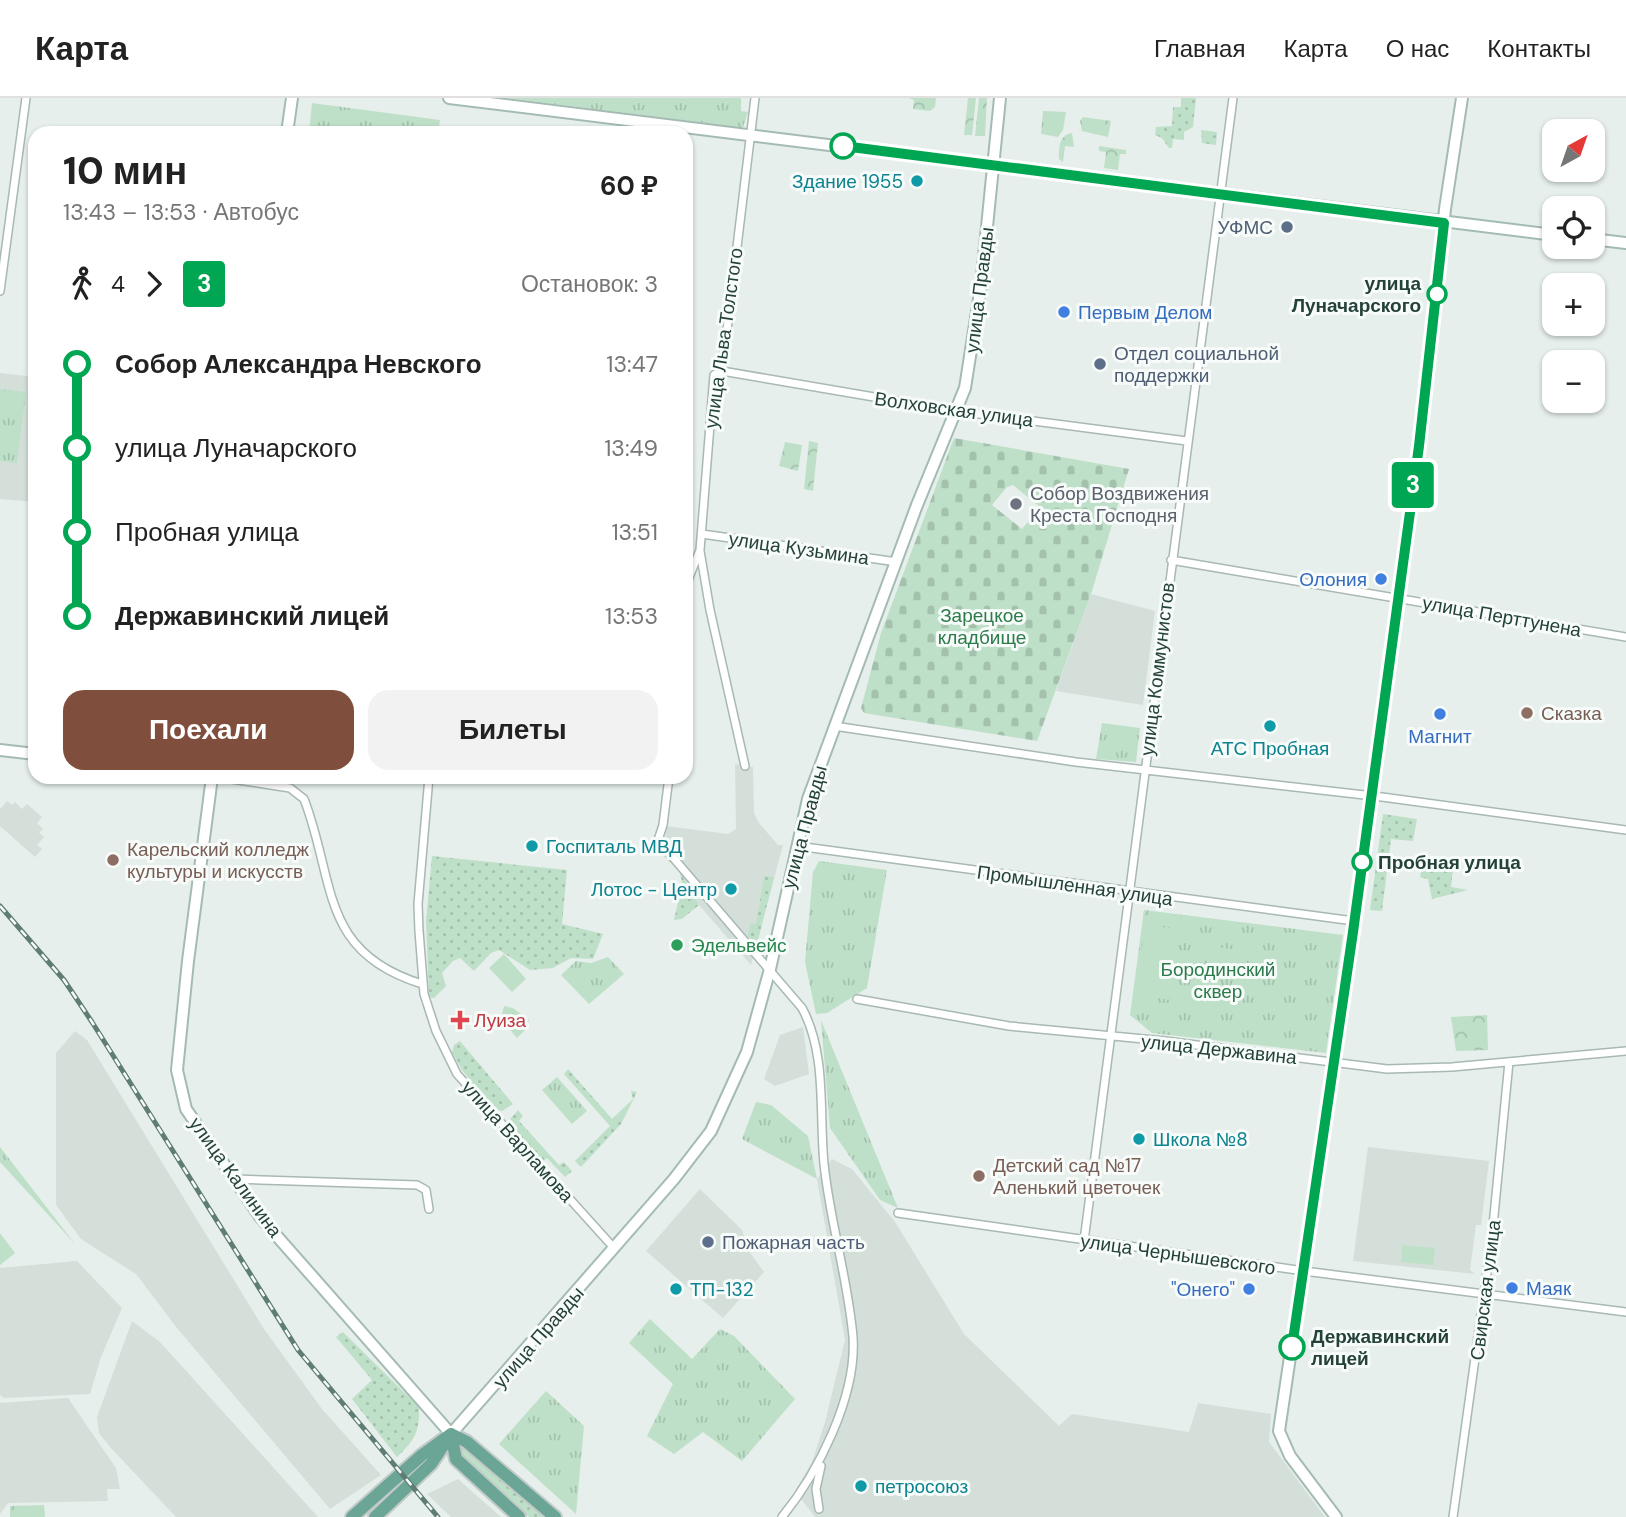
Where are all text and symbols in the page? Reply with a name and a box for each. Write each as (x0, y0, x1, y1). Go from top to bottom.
text: Карта (35, 27, 128, 70)
text: Главная (1154, 33, 1245, 64)
text: Карта (1283, 33, 1348, 64)
text: О нас (1386, 33, 1449, 64)
text: Контакты (1487, 33, 1591, 64)
north arrow (1542, 119, 1605, 182)
map controls (1542, 119, 1605, 413)
unlabelled marker (830, 133, 856, 159)
text: 10 мин (63, 146, 187, 196)
text: 60 ₽ (600, 169, 658, 203)
place label: Здание 1955 (792, 169, 903, 194)
marker: Здание 1955 (909, 173, 925, 189)
button: locate (1542, 196, 1605, 259)
text: 13:43 – 13:53 · Автобус (63, 197, 299, 227)
place label: УФМС (1218, 215, 1273, 240)
marker: УФМС (1279, 219, 1295, 235)
street label: улица Правды (959, 226, 1000, 354)
street label: улица Льва Толстого (698, 246, 749, 430)
icon: walk (63, 265, 101, 303)
icon: forward (135, 265, 173, 303)
text: 3 (197, 268, 211, 299)
text: 4 (111, 269, 125, 299)
text: Остановок: 3 (521, 269, 658, 299)
place label: улица Луначарского (1292, 271, 1421, 318)
button: + (1542, 273, 1605, 336)
marker: улица Луначарского (1427, 284, 1447, 304)
place label: Первым Делом (1078, 300, 1212, 325)
marker: Первым Делом (1056, 304, 1072, 320)
place label: Отдел социальной поддержки (1114, 341, 1279, 388)
text: Собор Александра Невского (115, 347, 482, 381)
text: 13:47 (606, 349, 658, 379)
button: − (1542, 350, 1605, 413)
marker: Отдел социальной поддержки (1092, 356, 1108, 372)
street label: Волховская улица (873, 386, 1035, 433)
text: улица Луначарского (115, 431, 357, 465)
text: 13:49 (604, 433, 658, 463)
line badge: 3 (1390, 462, 1436, 508)
text: 3 (1406, 469, 1420, 500)
place label: Собор Воздвижения Креста Господня (1030, 481, 1209, 528)
marker: Собор Воздвижения Креста Господня (1008, 496, 1024, 512)
text: Пробная улица (115, 515, 299, 549)
text: 13:51 (611, 517, 658, 547)
street label: улица Кузьмина (727, 526, 871, 571)
place label: Олония (1299, 567, 1367, 592)
marker: Олония (1373, 571, 1389, 587)
street label: улица Коммунистов (1134, 581, 1181, 757)
street label: улица Перттунена (1421, 590, 1584, 643)
text: Державинский лицей (115, 599, 389, 633)
text: 13:53 (605, 601, 658, 631)
park label: Зарецкое кладбище (938, 603, 1026, 650)
button: Поехали (63, 690, 354, 770)
button: Билеты (368, 690, 658, 770)
place label: Сказка (1541, 701, 1602, 726)
marker: Сказка (1519, 705, 1535, 721)
marker: Магнит (1432, 706, 1448, 722)
marker: АТС Пробная (1262, 718, 1278, 734)
place label: Магнит (1408, 724, 1472, 749)
place label: АТС Пробная (1211, 736, 1329, 761)
street label: улица Правды (776, 763, 833, 892)
place label: Госпиталь МВД (546, 834, 682, 859)
place label: Карельский колледж культуры и искусств (127, 837, 309, 884)
marker: Госпиталь МВД (524, 838, 540, 854)
place label: Пробная улица (1378, 850, 1521, 875)
marker: Карельский колледж культуры и искусств (105, 852, 121, 868)
marker: Пробная улица (1352, 852, 1372, 872)
street label: Промышленная улица (975, 859, 1175, 912)
place label: Лотос - Центр (591, 877, 717, 902)
marker: Лотос - Центр (723, 881, 739, 897)
place label: Эдельвейс (691, 933, 787, 958)
marker: Эдельвейс (669, 937, 685, 953)
park label: Бородинский сквер (1161, 957, 1275, 1004)
place label: Луиза (474, 1008, 527, 1033)
marker: Луиза (452, 1012, 468, 1028)
street label: улица Державина (1140, 1029, 1298, 1070)
street label: улица Варламова (456, 1075, 579, 1208)
street label: улица Калинина (184, 1112, 288, 1243)
place label: Школа №8 (1153, 1127, 1248, 1152)
marker: Школа №8 (1131, 1131, 1147, 1147)
place label: Детский сад №17 Аленький цветочек (993, 1153, 1161, 1200)
marker: Детский сад №17 Аленький цветочек (971, 1168, 987, 1184)
street label: Свирская улица (1464, 1218, 1507, 1362)
street label: улица Чернышевского (1079, 1228, 1277, 1281)
place label: Пожарная часть (722, 1230, 865, 1255)
marker: Пожарная часть (700, 1234, 716, 1250)
place label: Маяк (1526, 1276, 1572, 1301)
place label: ТП-132 (690, 1277, 754, 1302)
place label: "Онего" (1171, 1277, 1235, 1302)
marker: Маяк (1504, 1280, 1520, 1296)
street label: улица Правды (487, 1281, 589, 1393)
marker: ТП-132 (668, 1281, 684, 1297)
marker: "Онего" (1241, 1281, 1257, 1297)
place label: Державинский лицей (1311, 1324, 1449, 1371)
marker: Державинский лицей (1279, 1334, 1305, 1360)
place label: петросоюз (875, 1474, 968, 1499)
marker: петросоюз (853, 1478, 869, 1494)

